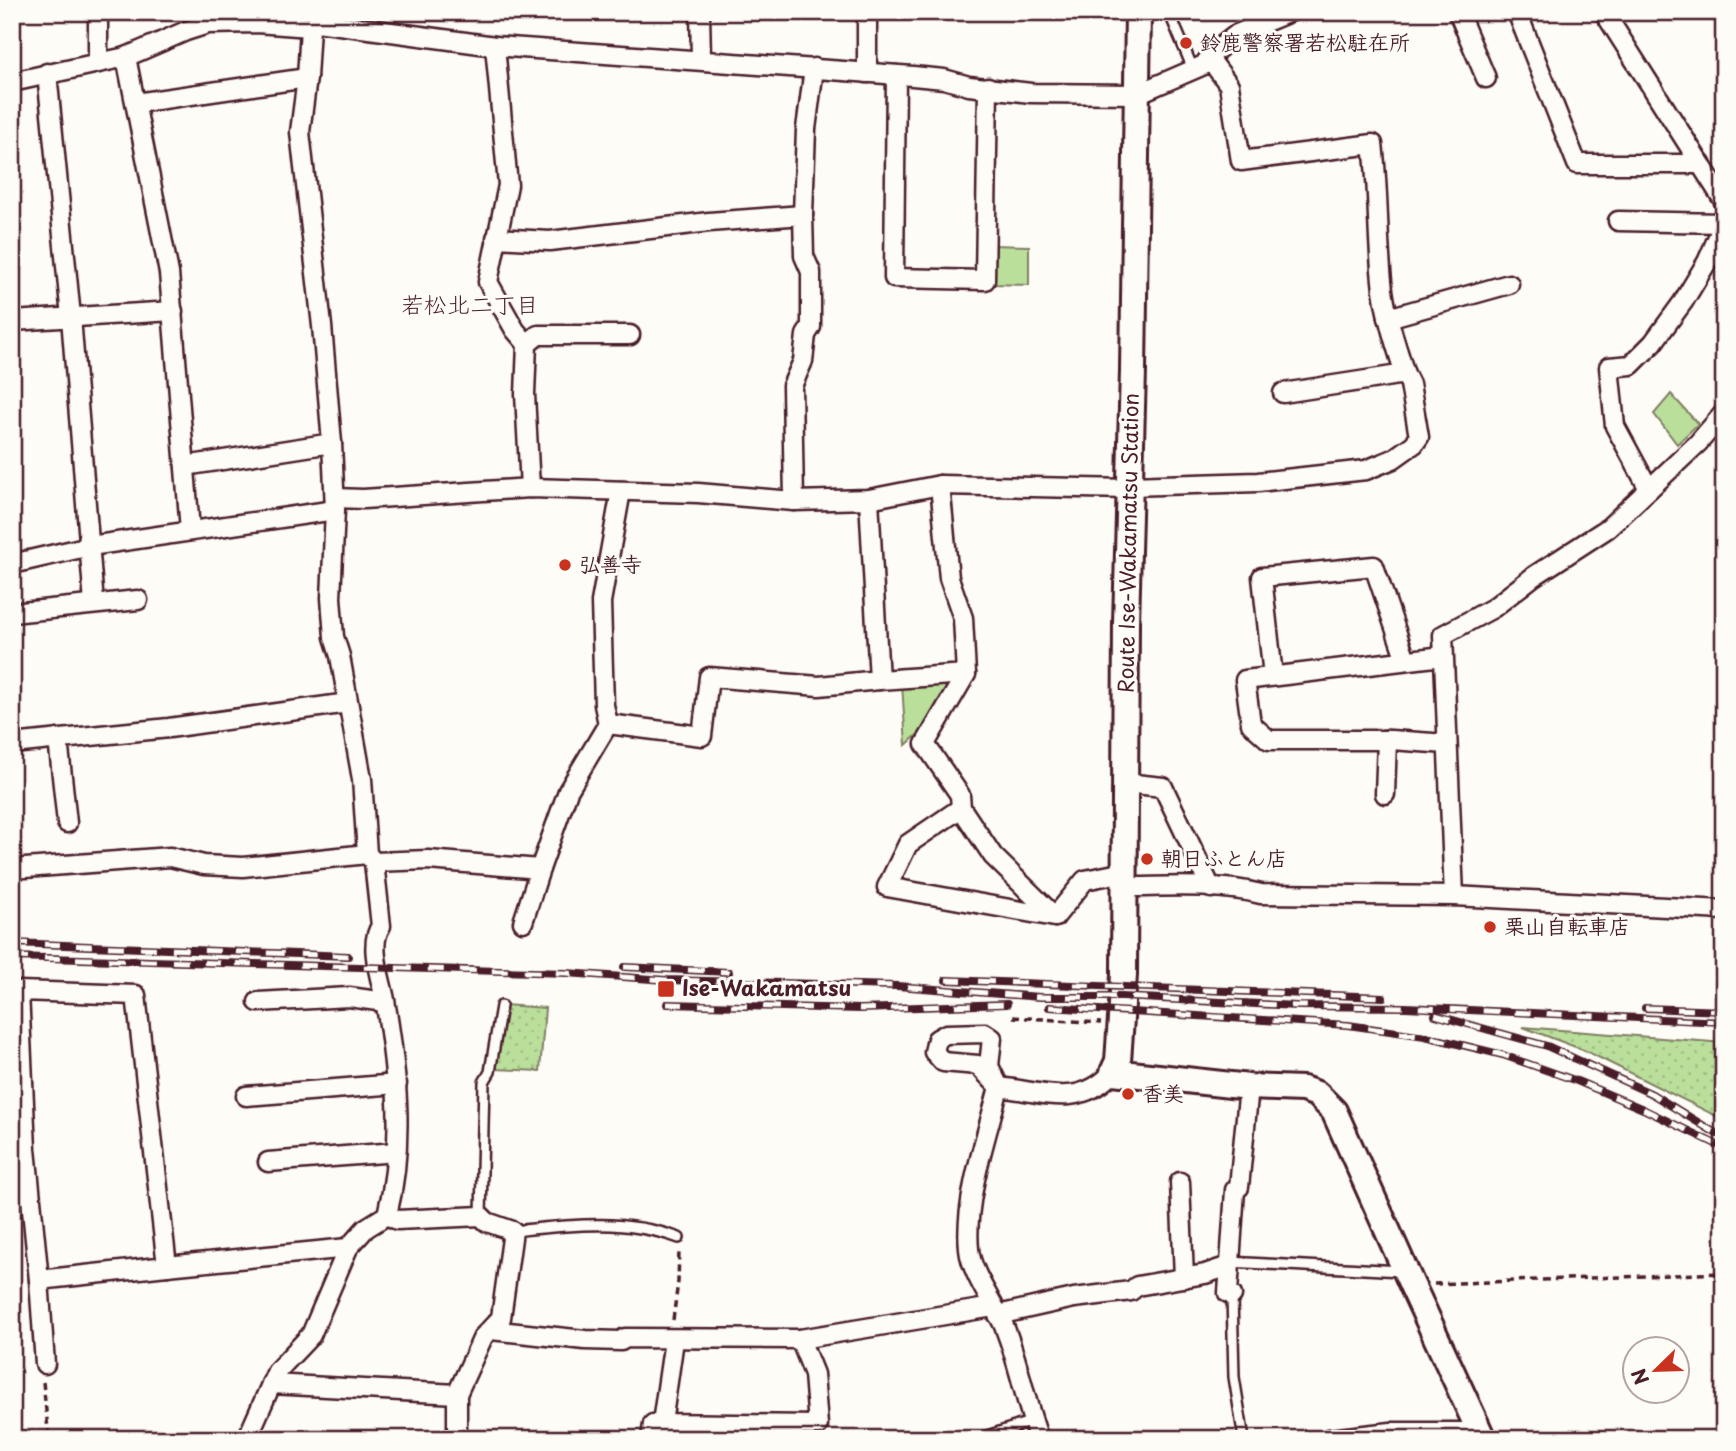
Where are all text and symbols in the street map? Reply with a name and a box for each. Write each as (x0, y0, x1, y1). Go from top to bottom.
place label: 鈴鹿警察署若松駐在所 (1200, 25, 1410, 57)
marker: 鈴鹿警察署若松駐在所 (1178, 35, 1194, 51)
district label: 若松北二丁目 (401, 286, 539, 321)
street label: Route Ise-Wakamatsu Station (1108, 393, 1146, 693)
place label: 弘善寺 (579, 547, 642, 579)
marker: 弘善寺 (557, 557, 573, 573)
place label: 朝日ふとん店 (1161, 841, 1287, 873)
marker: 朝日ふとん店 (1139, 851, 1155, 867)
place label: 栗山自転車店 (1504, 909, 1630, 941)
marker: 栗山自転車店 (1482, 919, 1498, 935)
place label: Ise-Wakamatsu (682, 971, 851, 1003)
marker: Ise-Wakamatsu (656, 979, 676, 999)
place label: 香美 (1142, 1076, 1184, 1108)
marker: 香美 (1120, 1086, 1136, 1102)
north arrow (1620, 1336, 1690, 1406)
text: N (1624, 1365, 1655, 1389)

